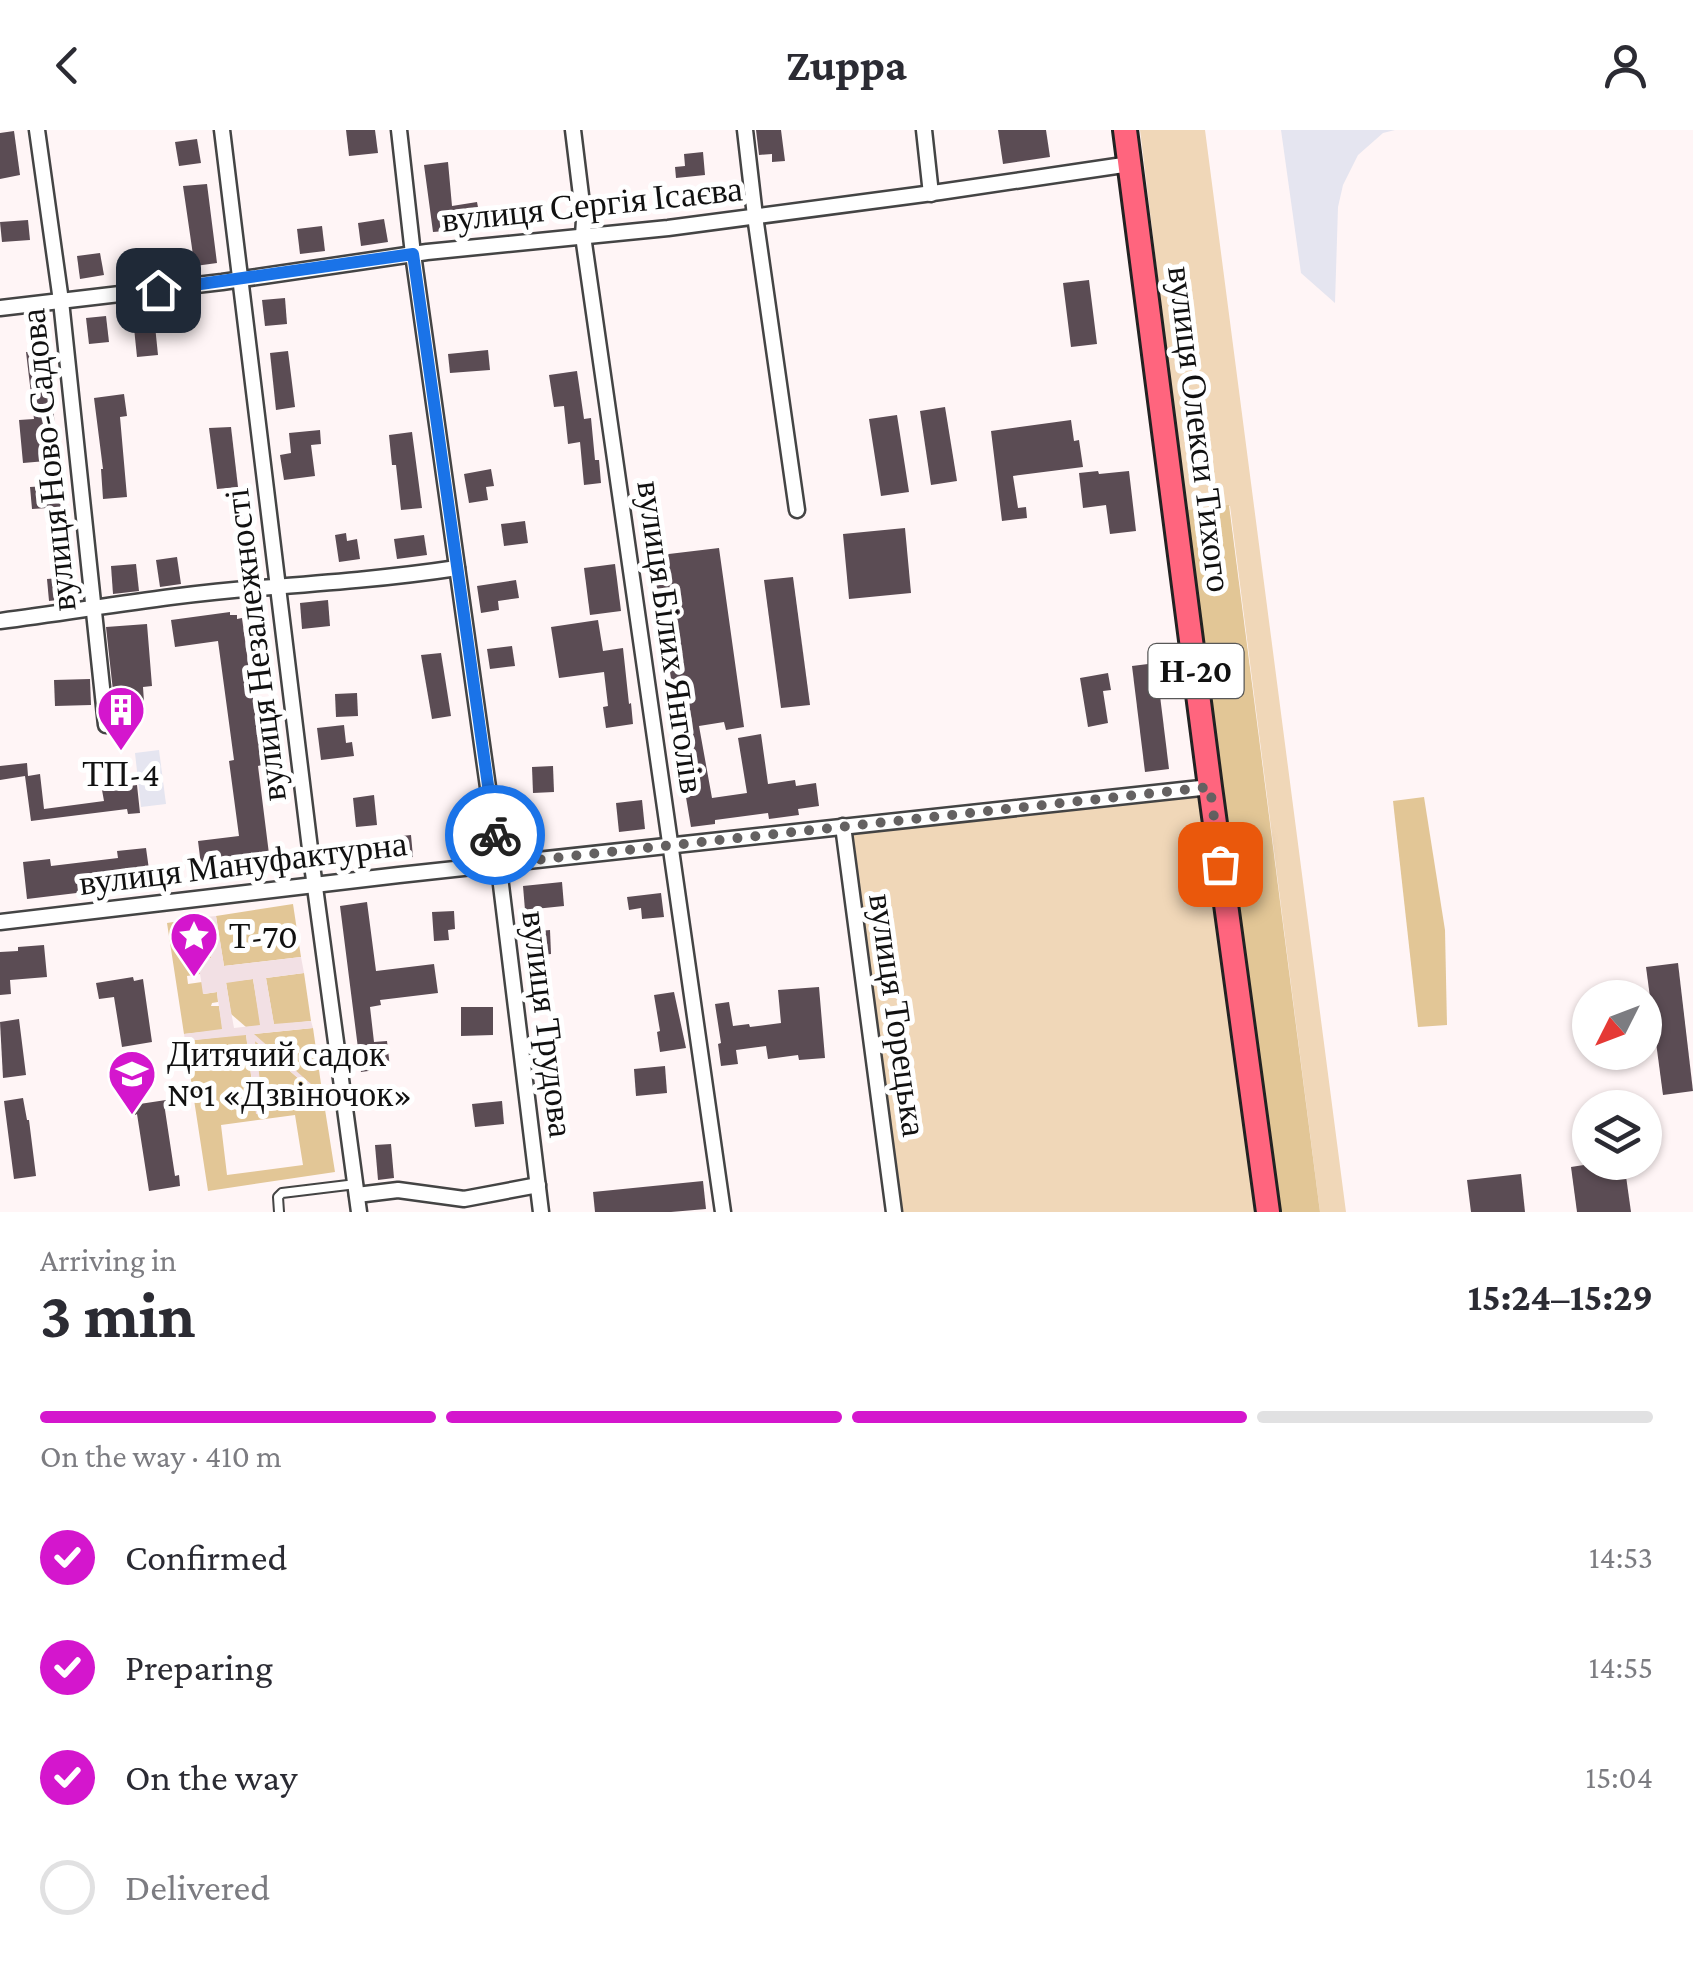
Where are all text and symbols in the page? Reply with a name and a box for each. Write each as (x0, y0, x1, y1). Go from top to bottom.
icon: back (40, 38, 95, 93)
icon: person (1598, 38, 1653, 93)
text: Zuppa (786, 40, 907, 90)
street label: вулиця Сергія Ісаєва (440, 169, 745, 240)
pin (116, 248, 201, 333)
icon: home (131, 263, 186, 318)
street label: вулиця Олекси Тихого (1160, 264, 1239, 594)
street label: вулиця Ново-Садова (13, 306, 84, 613)
street label: вулиця Білих Янголів (629, 478, 712, 796)
street label: вулиця Незалежності (217, 486, 294, 803)
road number: Н-20 (1148, 644, 1244, 698)
building icon: ТП-4 (95, 684, 147, 752)
place label: ТП-4 (82, 755, 160, 794)
courier (445, 785, 545, 885)
icon: bike (468, 808, 523, 863)
pin (1178, 822, 1263, 907)
street label: вулиця Мануфактурна (77, 824, 410, 903)
icon: bag (1193, 837, 1248, 892)
street label: вулиця Торецька (861, 891, 934, 1139)
street label: вулиця Трудова (514, 908, 581, 1140)
place icon: Т-70 (168, 910, 220, 978)
place label: Т-70 (229, 917, 298, 956)
north arrow (1572, 980, 1662, 1070)
map controls (1572, 980, 1662, 1180)
place label: Дитячий садок №1 «Дзвіночок» (167, 1035, 412, 1114)
school or university icon: Дитячий садок №1 «Дзвіночок» (106, 1048, 158, 1116)
button: layers (1572, 1090, 1662, 1180)
text: Arriving in (40, 1242, 177, 1278)
text: 15:24–15:29 (1468, 1276, 1653, 1318)
text: 3 min (40, 1279, 195, 1351)
text: On the way · 410 m (40, 1438, 282, 1474)
icon: check (40, 1530, 95, 1585)
text: Confirmed (125, 1536, 288, 1578)
text: 14:53 (1589, 1539, 1653, 1575)
icon: check (40, 1640, 95, 1695)
text: Preparing (125, 1646, 273, 1688)
text: 14:55 (1589, 1649, 1653, 1685)
icon: check (40, 1750, 95, 1805)
text: On the way (125, 1756, 297, 1798)
text: 15:04 (1586, 1759, 1653, 1795)
text: Delivered (125, 1866, 270, 1908)

